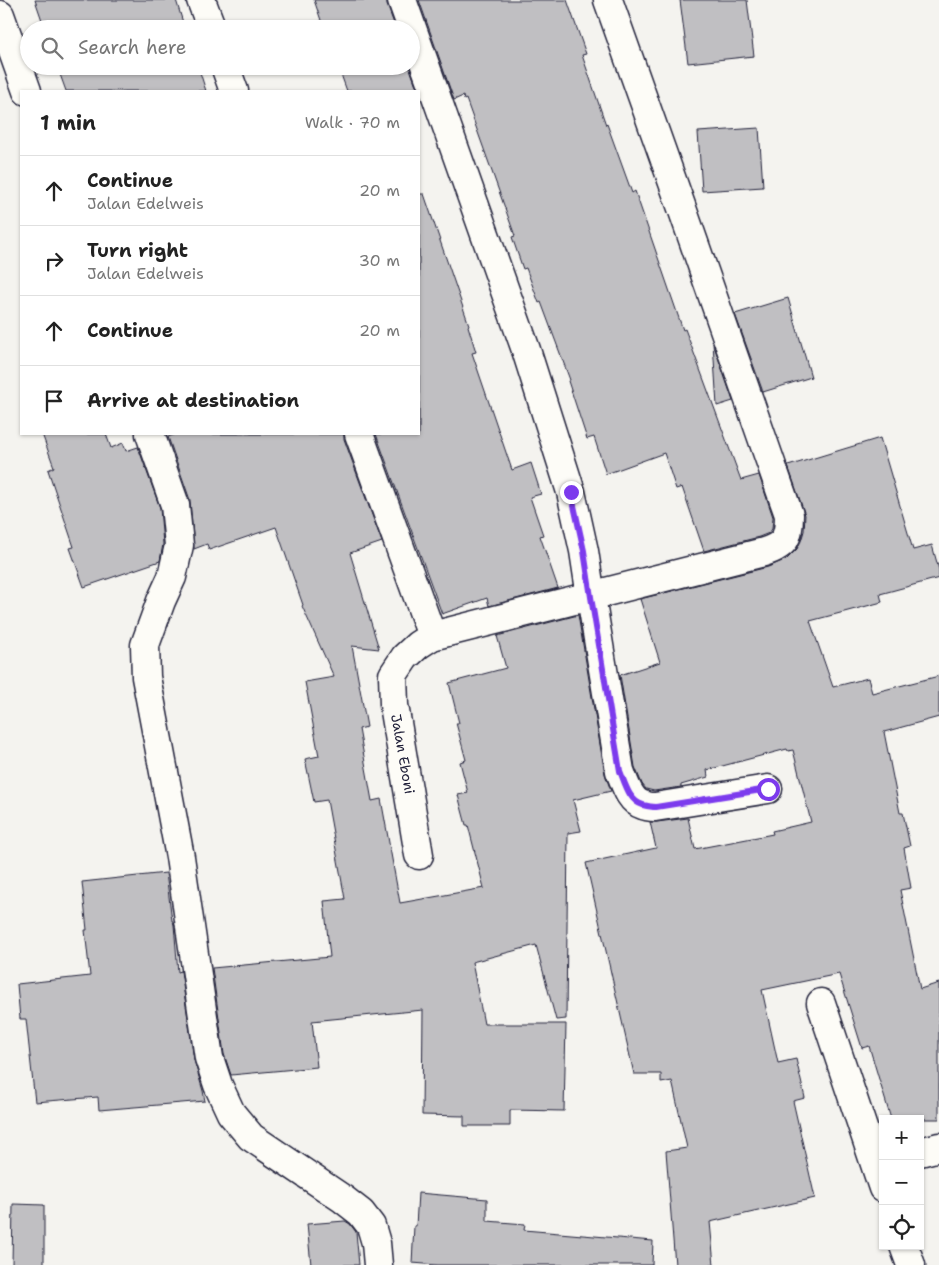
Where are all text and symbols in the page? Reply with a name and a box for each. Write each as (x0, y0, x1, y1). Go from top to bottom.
search box (20, 20, 420, 75)
icon: search (38, 34, 66, 62)
text: Search here (78, 35, 187, 60)
text: 1 min (40, 109, 96, 137)
text: Walk · 70 m (305, 112, 400, 133)
text: Continue (87, 168, 173, 193)
icon: ahead (40, 177, 68, 205)
text: 20 m (359, 180, 400, 201)
text: Jalan Edelweis (87, 193, 204, 214)
text: Turn right (87, 238, 188, 263)
icon: right (40, 247, 68, 275)
text: 30 m (359, 250, 400, 271)
text: Jalan Edelweis (87, 263, 204, 284)
icon: ahead (40, 317, 68, 345)
text: Continue (87, 318, 173, 343)
text: 20 m (359, 320, 400, 341)
icon: arrive (40, 387, 68, 415)
text: Arrive at destination (87, 388, 299, 413)
route end (560, 481, 583, 504)
street label: Jalan Eboni (387, 713, 419, 795)
route start (757, 778, 780, 801)
map controls (879, 1115, 924, 1250)
button: + (879, 1115, 924, 1160)
button: − (879, 1160, 924, 1205)
button: locate (879, 1205, 924, 1250)

